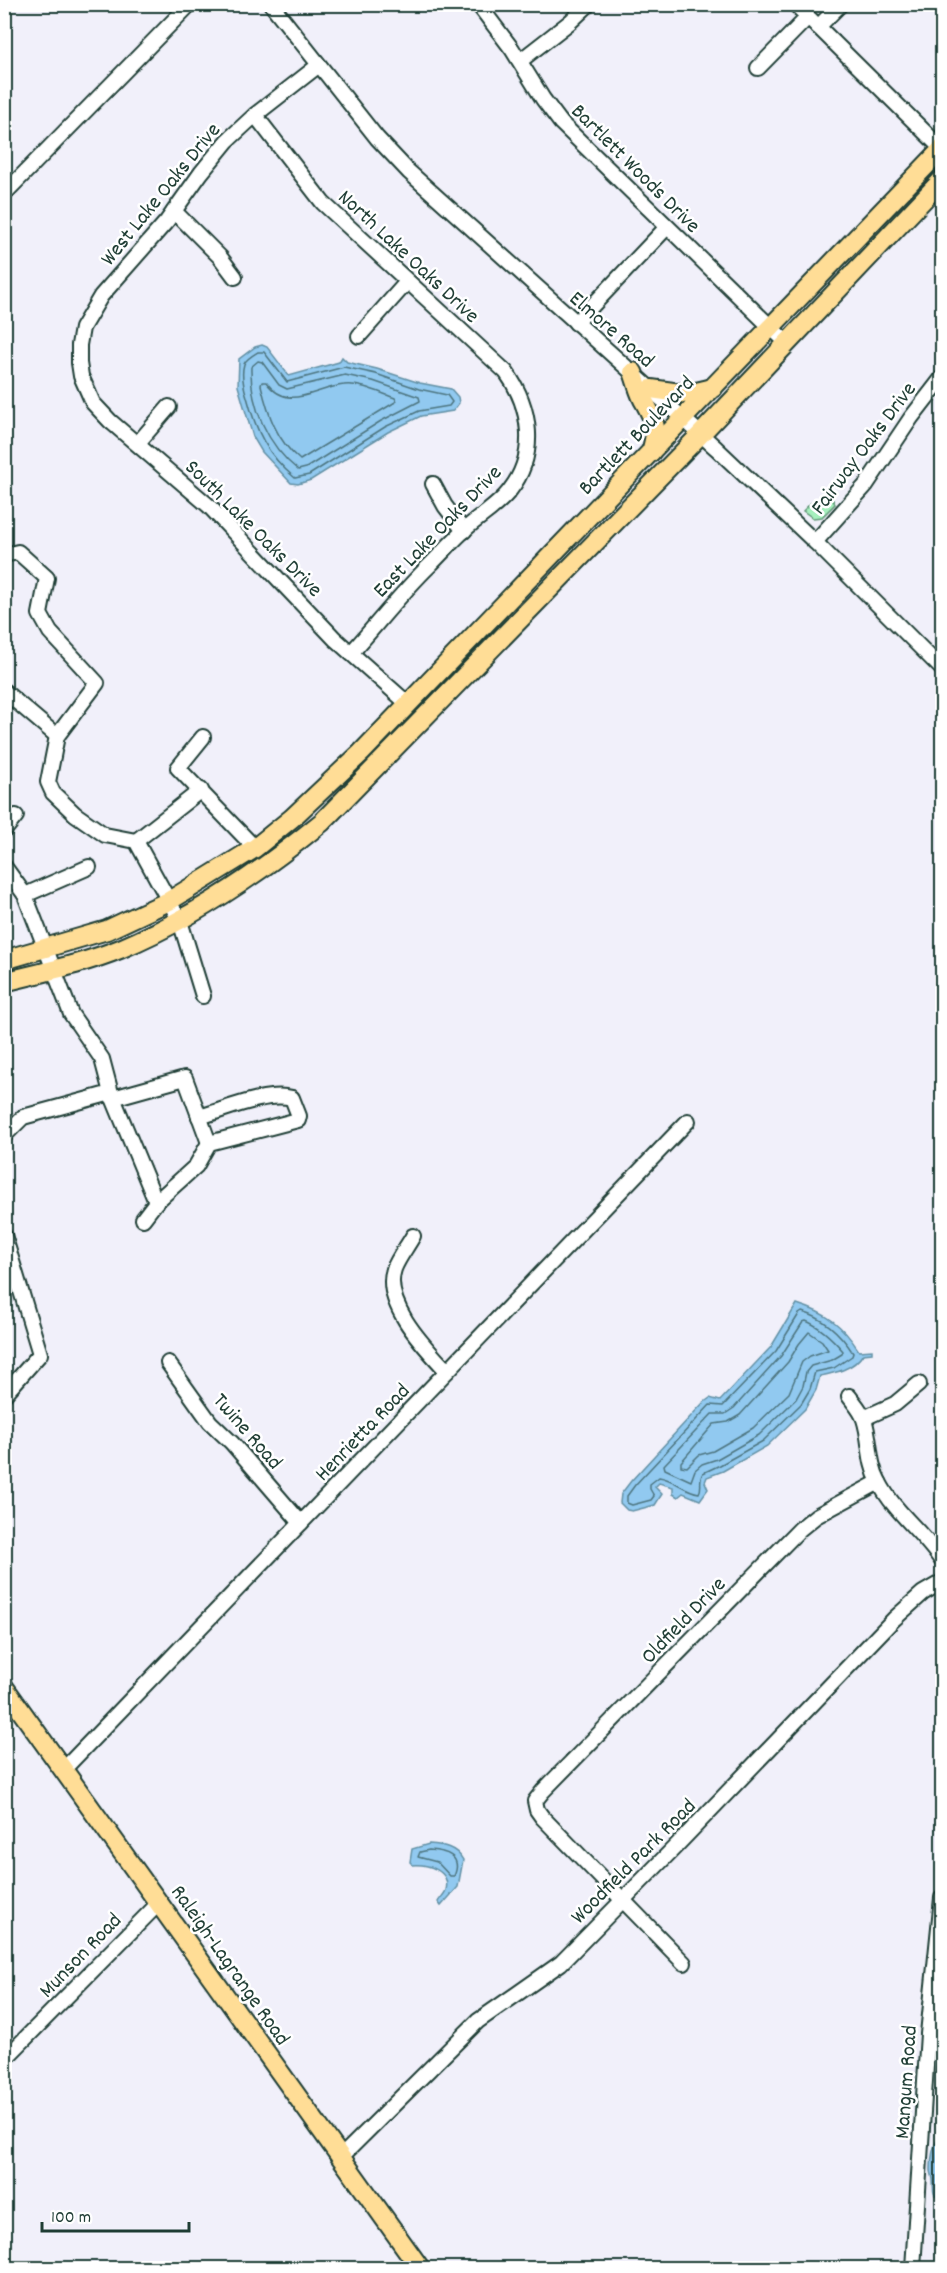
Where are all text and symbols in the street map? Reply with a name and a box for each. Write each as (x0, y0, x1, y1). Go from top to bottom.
street label: Bartlett Woods Drive (563, 98, 706, 241)
street label: West Lake Oaks Drive (94, 117, 229, 274)
street label: North Lake Oaks Drive (330, 184, 485, 332)
street label: Elmore Road (561, 285, 660, 377)
street label: Bartlett Boulevard (572, 370, 703, 503)
street label: Fairway Oaks Drive (804, 376, 925, 522)
street label: South Lake Oaks Drive (177, 453, 329, 605)
street label: East Lake Oaks Drive (367, 459, 510, 606)
street label: Henrietta Road (309, 1377, 418, 1489)
street label: Twine Road (204, 1387, 289, 1478)
street label: Oldfield Drive (635, 1571, 734, 1672)
street label: Woodfield Park Road (565, 1793, 704, 1932)
street label: Raleigh-Lagrange Road (162, 1879, 296, 2053)
street label: Munson Road (33, 1907, 130, 2006)
street label: Mangum Road (888, 2024, 927, 2140)
scale bar (42, 2195, 189, 2233)
text: 100 m (51, 2206, 91, 2231)

